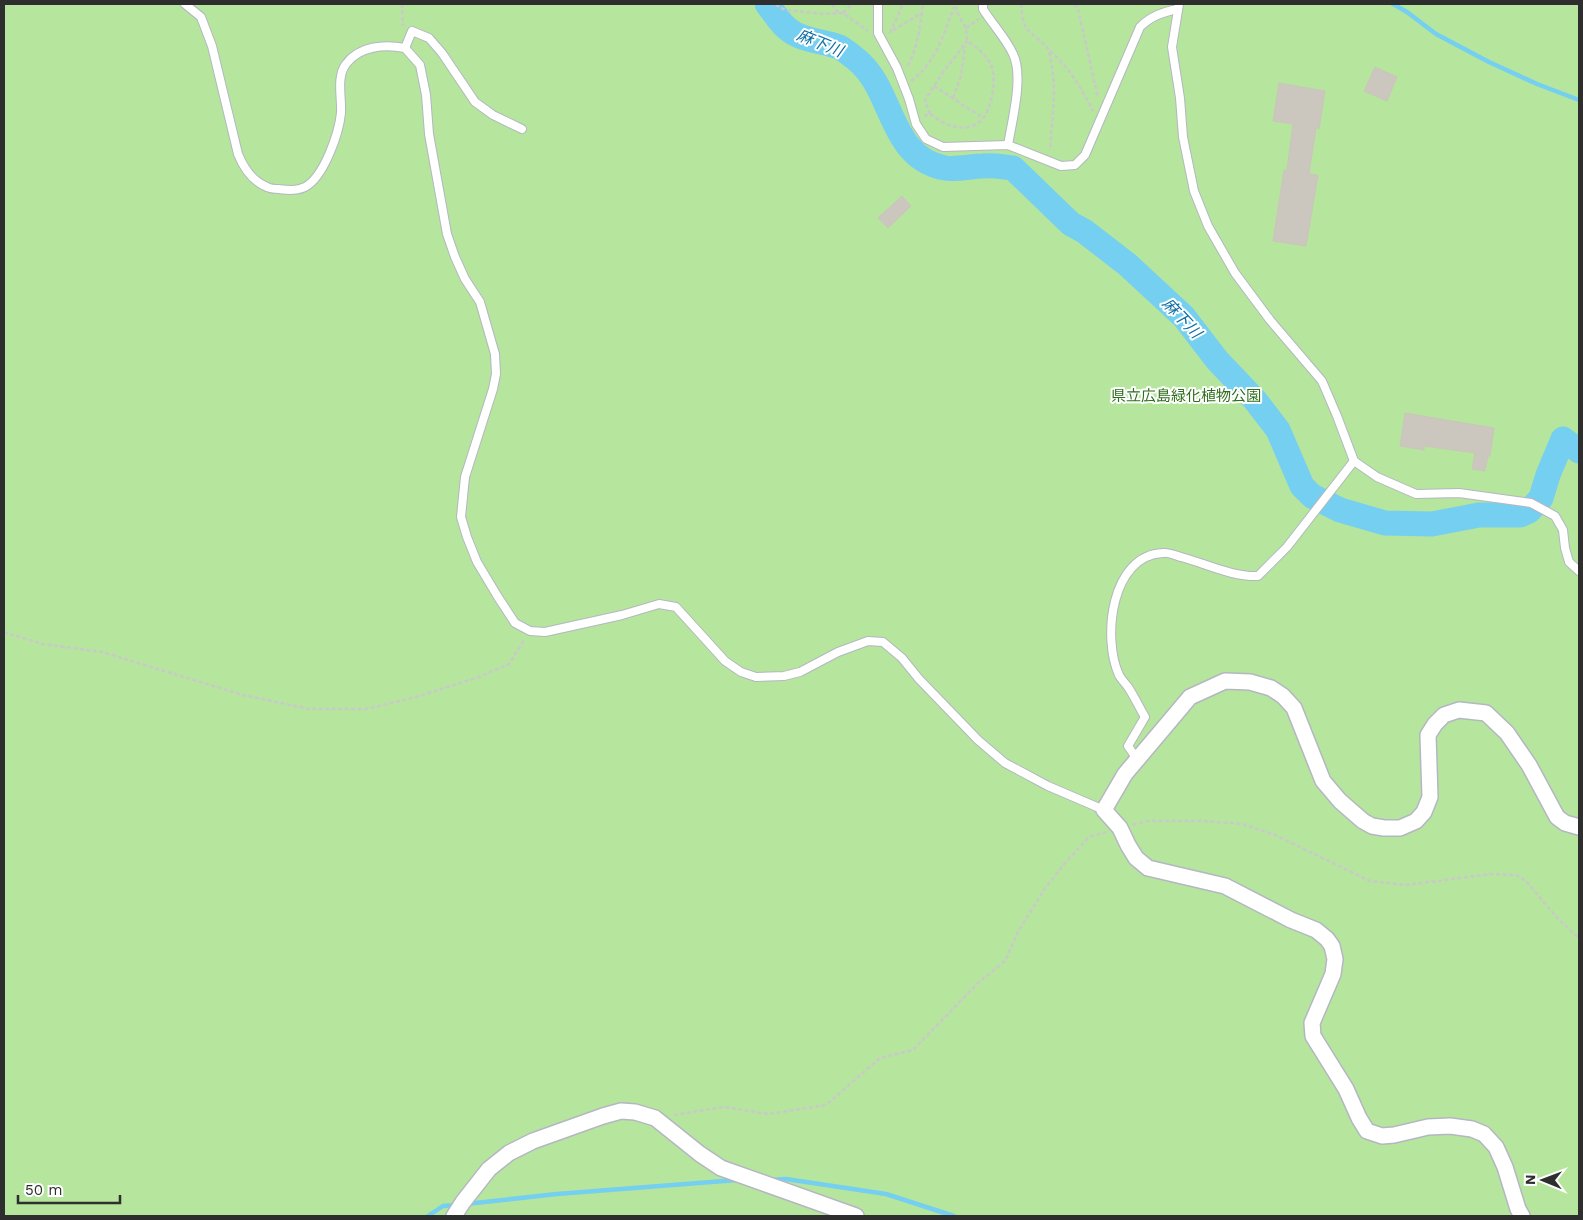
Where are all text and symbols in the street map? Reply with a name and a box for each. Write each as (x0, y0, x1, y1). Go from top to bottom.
water label: 麻下川 (794, 25, 848, 62)
water label: 麻下川 (1159, 294, 1207, 343)
park label: 県立広島緑化植物公園 (1111, 387, 1261, 405)
north arrow (1518, 1155, 1568, 1205)
scale bar (18, 1172, 120, 1204)
text: N (1522, 1174, 1538, 1185)
text: 50 m (25, 1181, 62, 1199)

